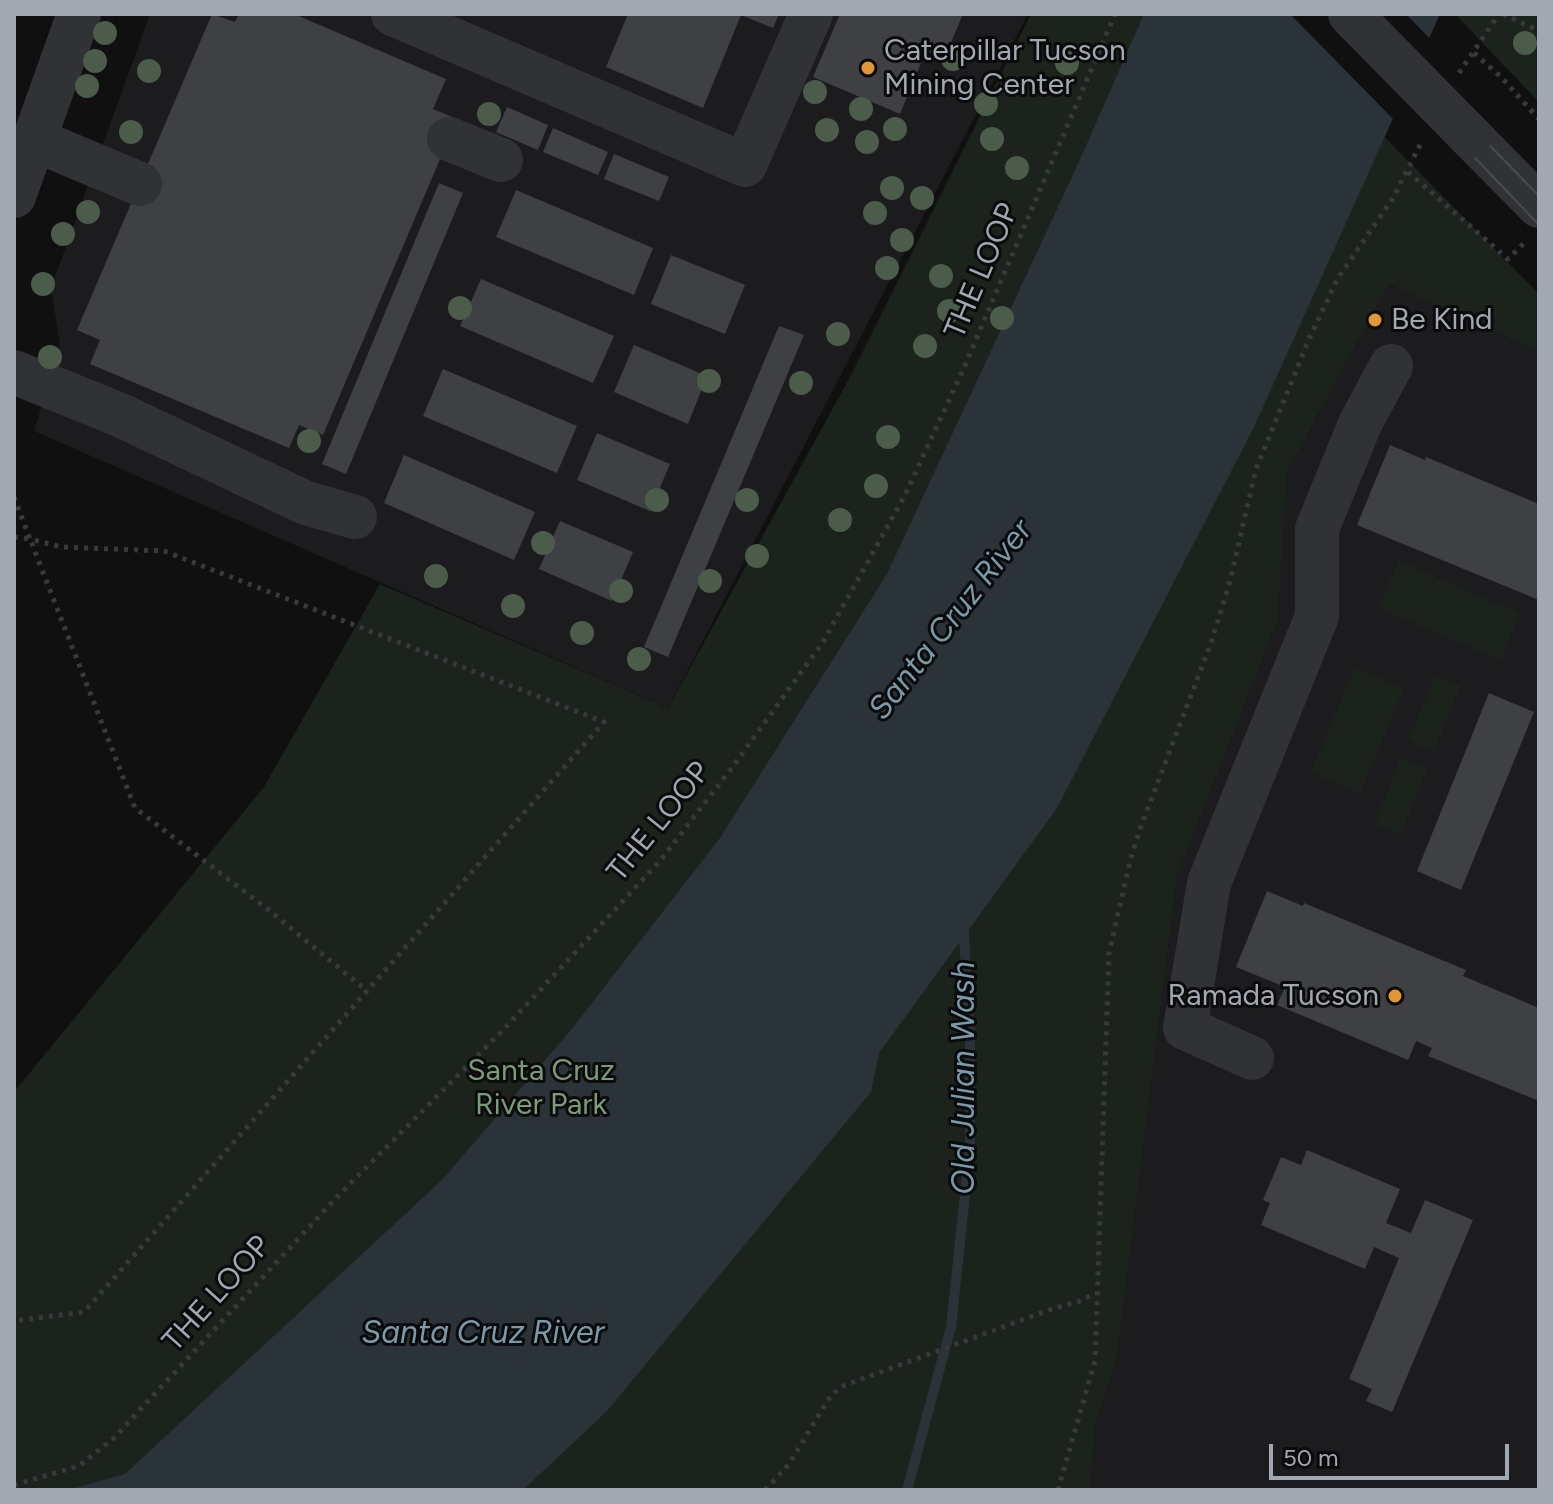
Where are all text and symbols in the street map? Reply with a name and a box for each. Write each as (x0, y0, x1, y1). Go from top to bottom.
place label: Caterpillar Tucson Mining Center (884, 33, 1126, 104)
marker: Caterpillar Tucson Mining Center (859, 59, 877, 77)
street label: THE LOOP (937, 198, 1027, 344)
place label: Be Kind (1391, 302, 1493, 338)
marker: Be Kind (1366, 311, 1384, 329)
water label: Santa Cruz River (861, 512, 1041, 728)
street label: THE LOOP (600, 755, 718, 889)
water label: Old Julian Wash (946, 961, 984, 1195)
place label: Ramada Tucson (1168, 978, 1379, 1014)
marker: Ramada Tucson (1386, 987, 1404, 1005)
park label: Santa Cruz River Park (467, 1053, 615, 1124)
street label: THE LOOP (156, 1229, 278, 1359)
water label: Santa Cruz River (362, 1315, 604, 1353)
scale bar (1273, 1428, 1513, 1478)
text: 50 m (1283, 1443, 1339, 1472)

